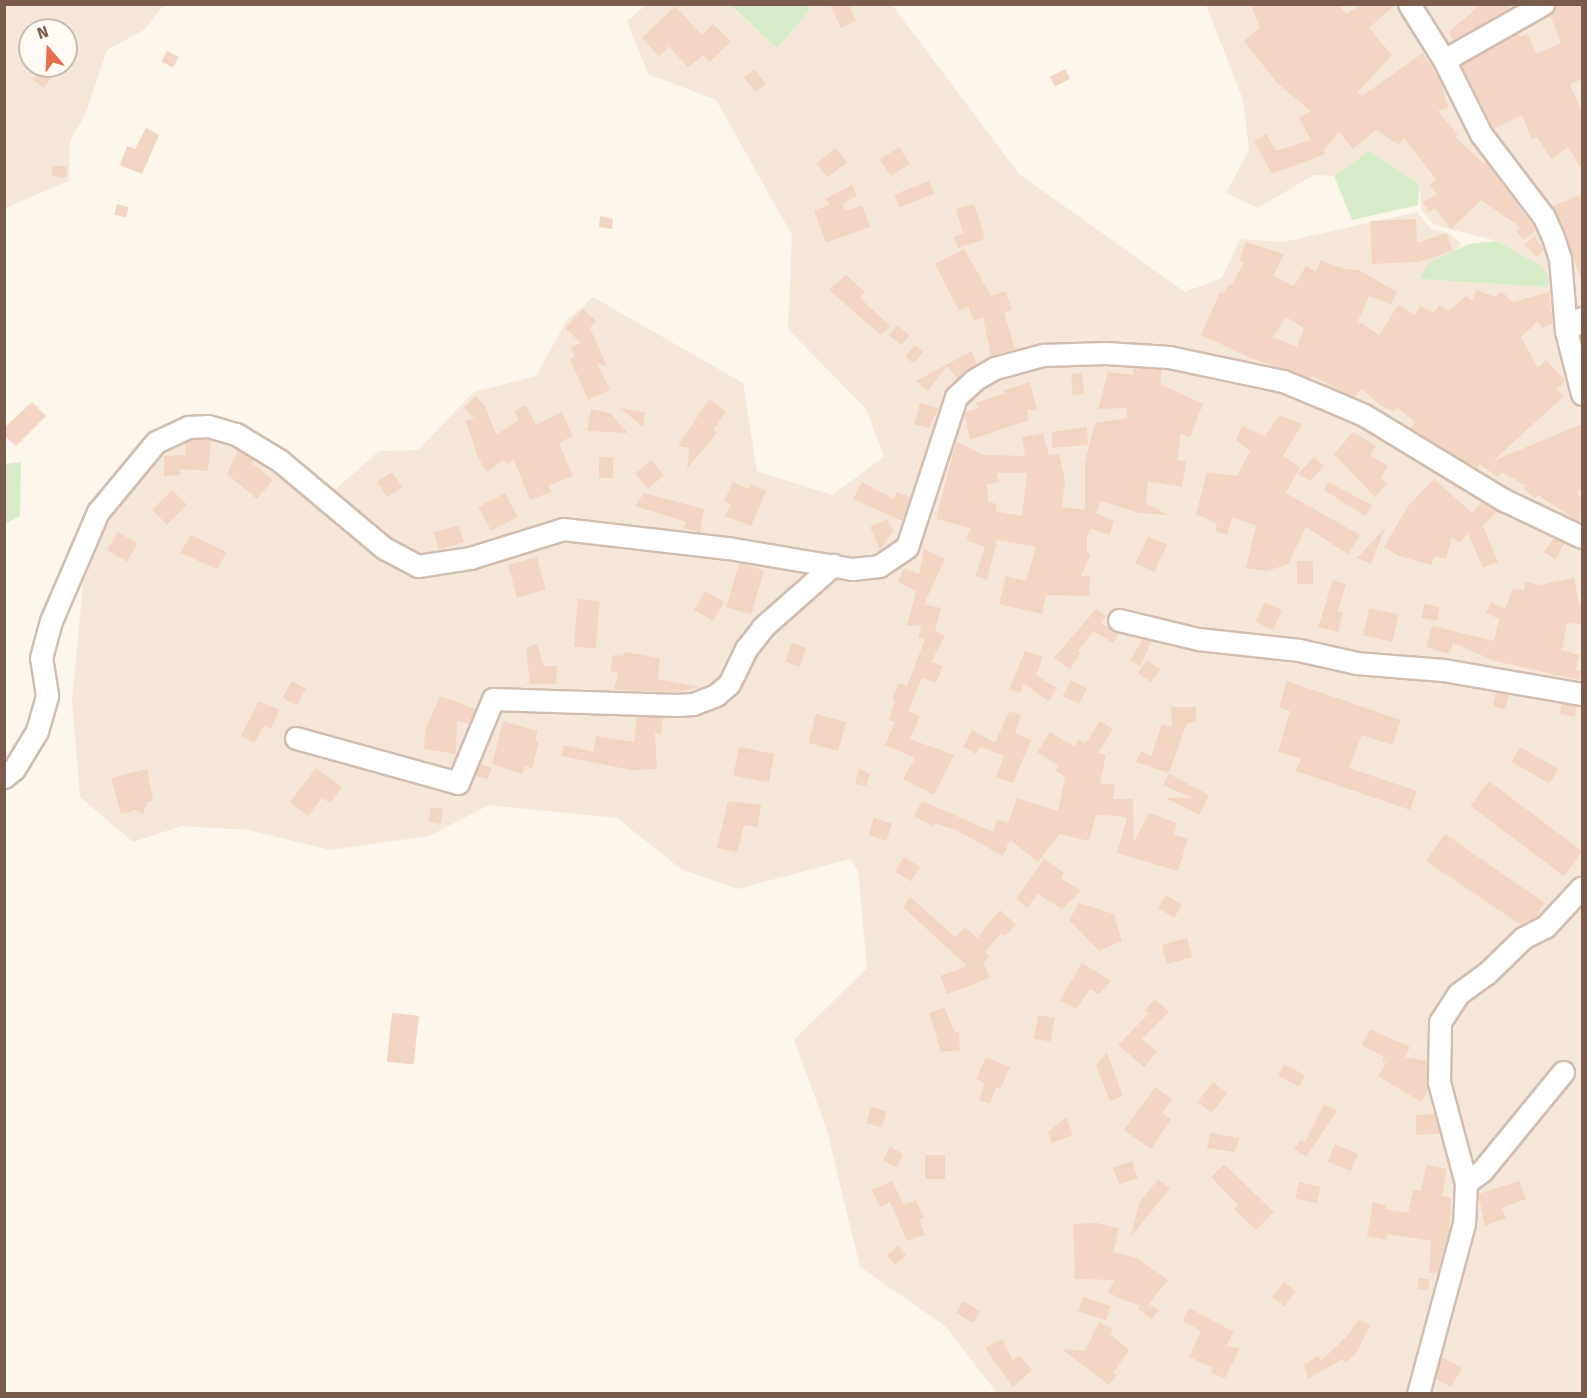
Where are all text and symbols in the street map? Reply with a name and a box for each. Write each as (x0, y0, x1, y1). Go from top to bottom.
north arrow (18, 18, 78, 78)
text: N (35, 22, 51, 43)

